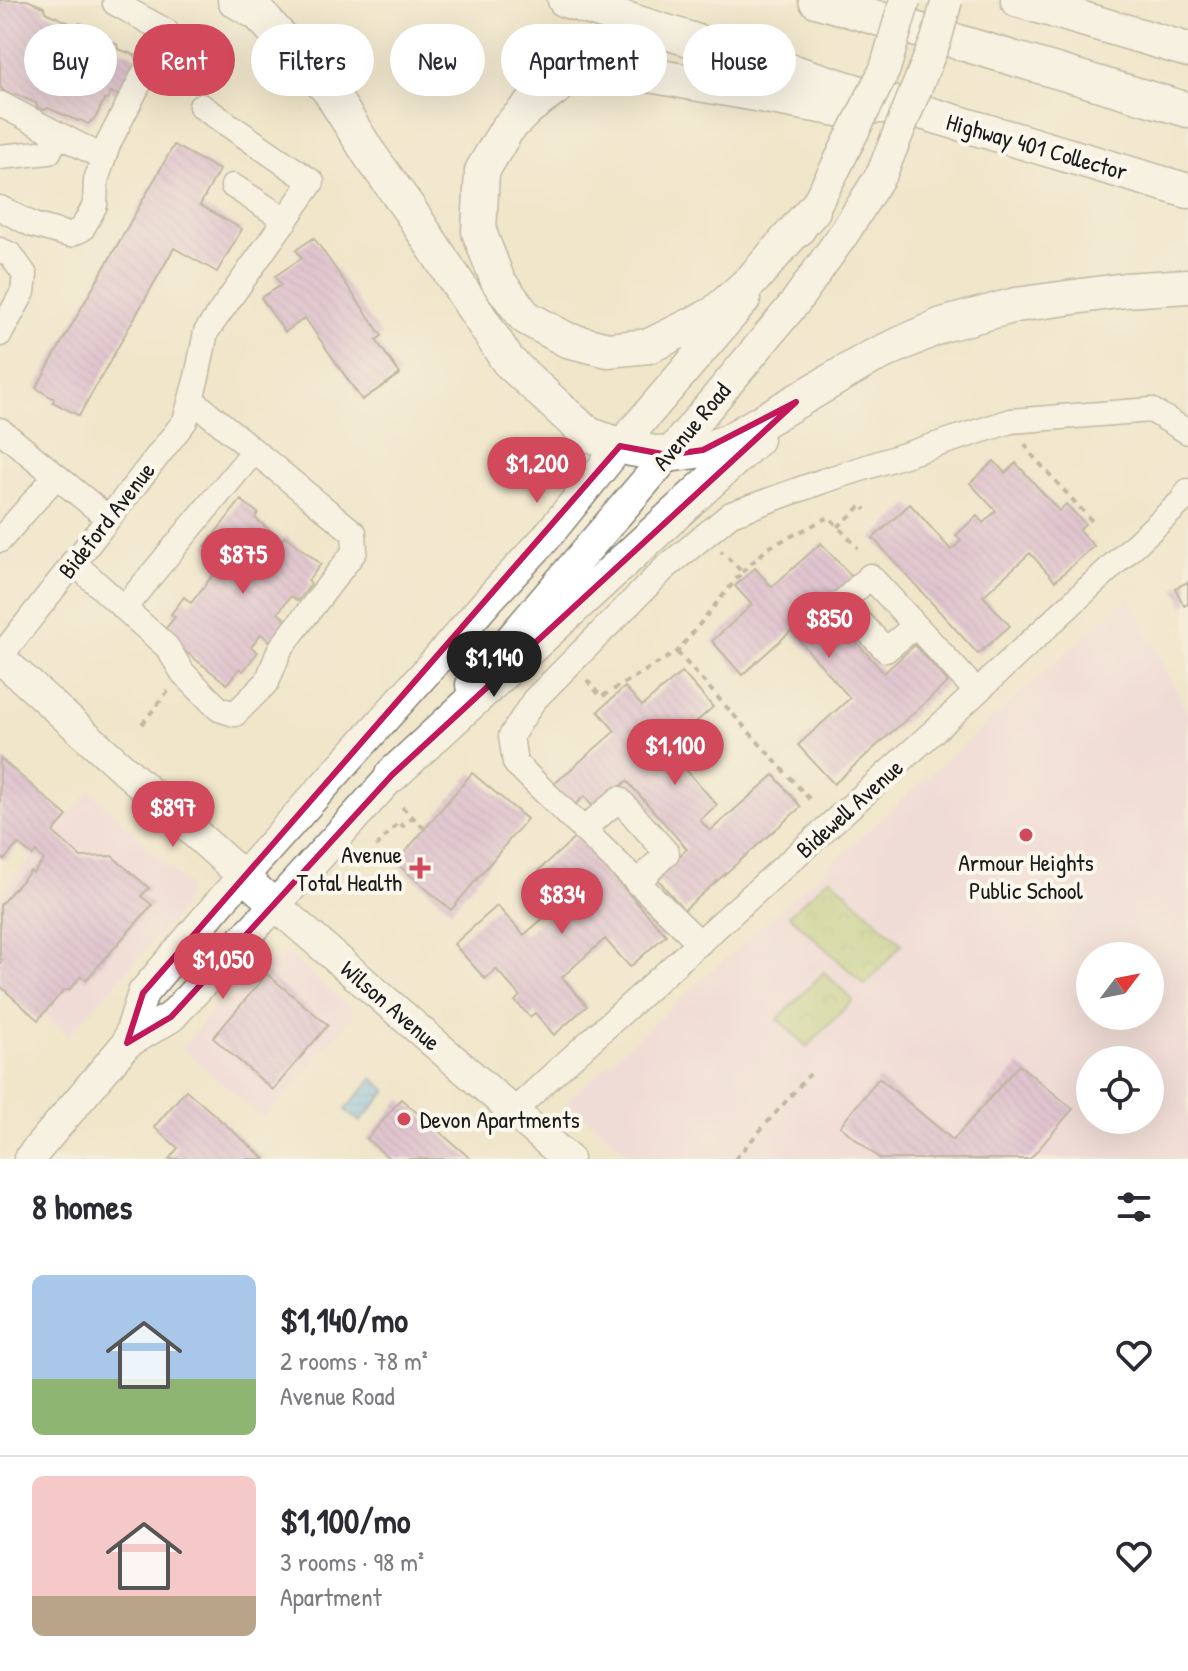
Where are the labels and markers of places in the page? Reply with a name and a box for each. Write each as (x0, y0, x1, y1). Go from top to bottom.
pin: $1,200 (472, 437, 602, 505)
pin: $875 (196, 528, 290, 596)
pin: $850 (782, 592, 876, 660)
pin: $1,140 (429, 631, 559, 699)
pin: $1,100 (610, 719, 740, 787)
pin: $897 (126, 781, 220, 849)
marker: Armour Heights Public School (1017, 826, 1035, 844)
place label: Avenue Total Health (297, 838, 402, 898)
place label: Armour Heights Public School (958, 846, 1094, 906)
marker: Avenue Total Health (409, 857, 431, 879)
pin: $834 (515, 868, 609, 936)
pin: $1,050 (158, 933, 288, 1001)
place label: Devon Apartments (420, 1103, 580, 1135)
marker: Devon Apartments (395, 1110, 413, 1128)

